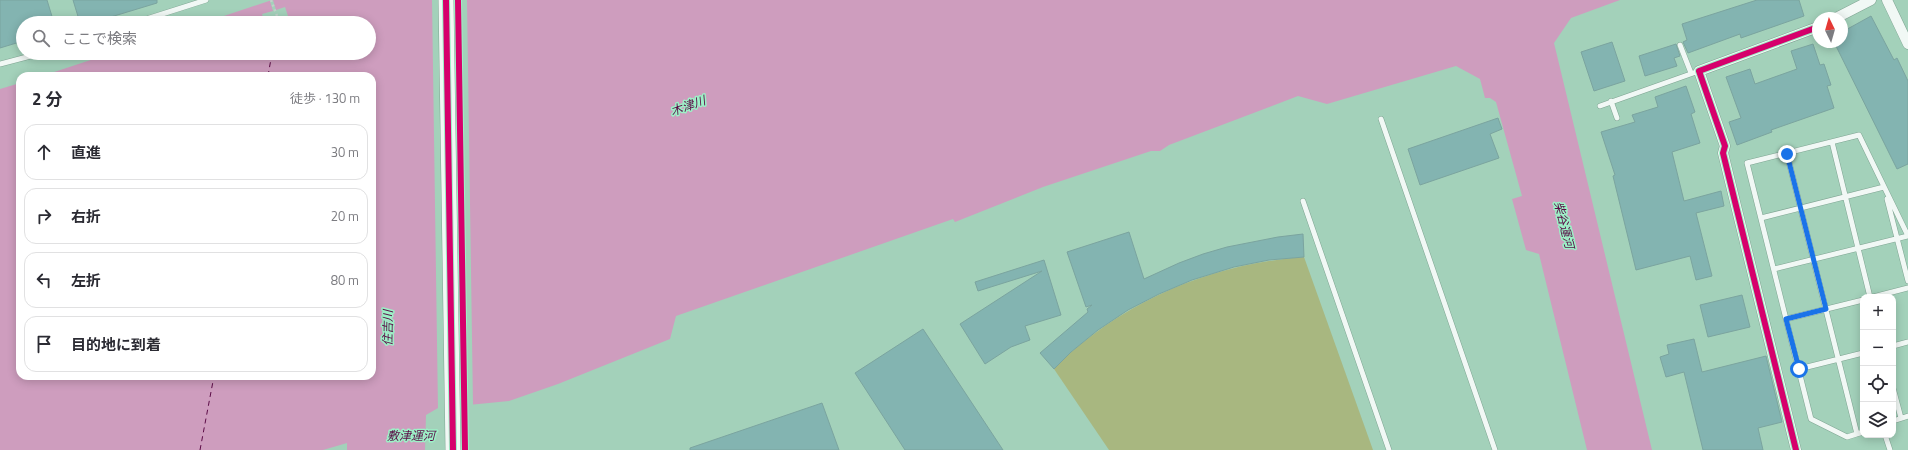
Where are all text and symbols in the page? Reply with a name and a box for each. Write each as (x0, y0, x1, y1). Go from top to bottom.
north arrow (1812, 12, 1848, 48)
search box (16, 16, 376, 60)
icon: search (30, 27, 52, 49)
text: ここで検索 (62, 27, 137, 50)
text: 2 分 (32, 86, 62, 112)
text: 徒歩 · 130 m (290, 88, 360, 108)
water label: 木津川 (668, 90, 710, 120)
icon: ahead (33, 141, 55, 163)
text: 直進 (71, 141, 101, 164)
text: 30 m (331, 142, 359, 162)
route end (1778, 145, 1796, 163)
water label: 柴谷運河 (1549, 199, 1580, 252)
icon: right (33, 205, 55, 227)
text: 右折 (71, 205, 101, 228)
text: 20 m (331, 206, 359, 226)
icon: left (33, 269, 55, 291)
text: 左折 (71, 269, 101, 292)
text: 80 m (331, 270, 359, 290)
map controls (1860, 294, 1896, 438)
button: + (1860, 294, 1896, 330)
water label: 住吉川 (378, 308, 397, 346)
button: − (1860, 330, 1896, 366)
icon: arrive (33, 333, 55, 355)
text: 目的地に到着 (71, 333, 161, 356)
route start (1790, 360, 1808, 378)
button: locate (1860, 366, 1896, 402)
button: layers (1860, 402, 1896, 438)
water label: 敷津運河 (387, 426, 437, 445)

